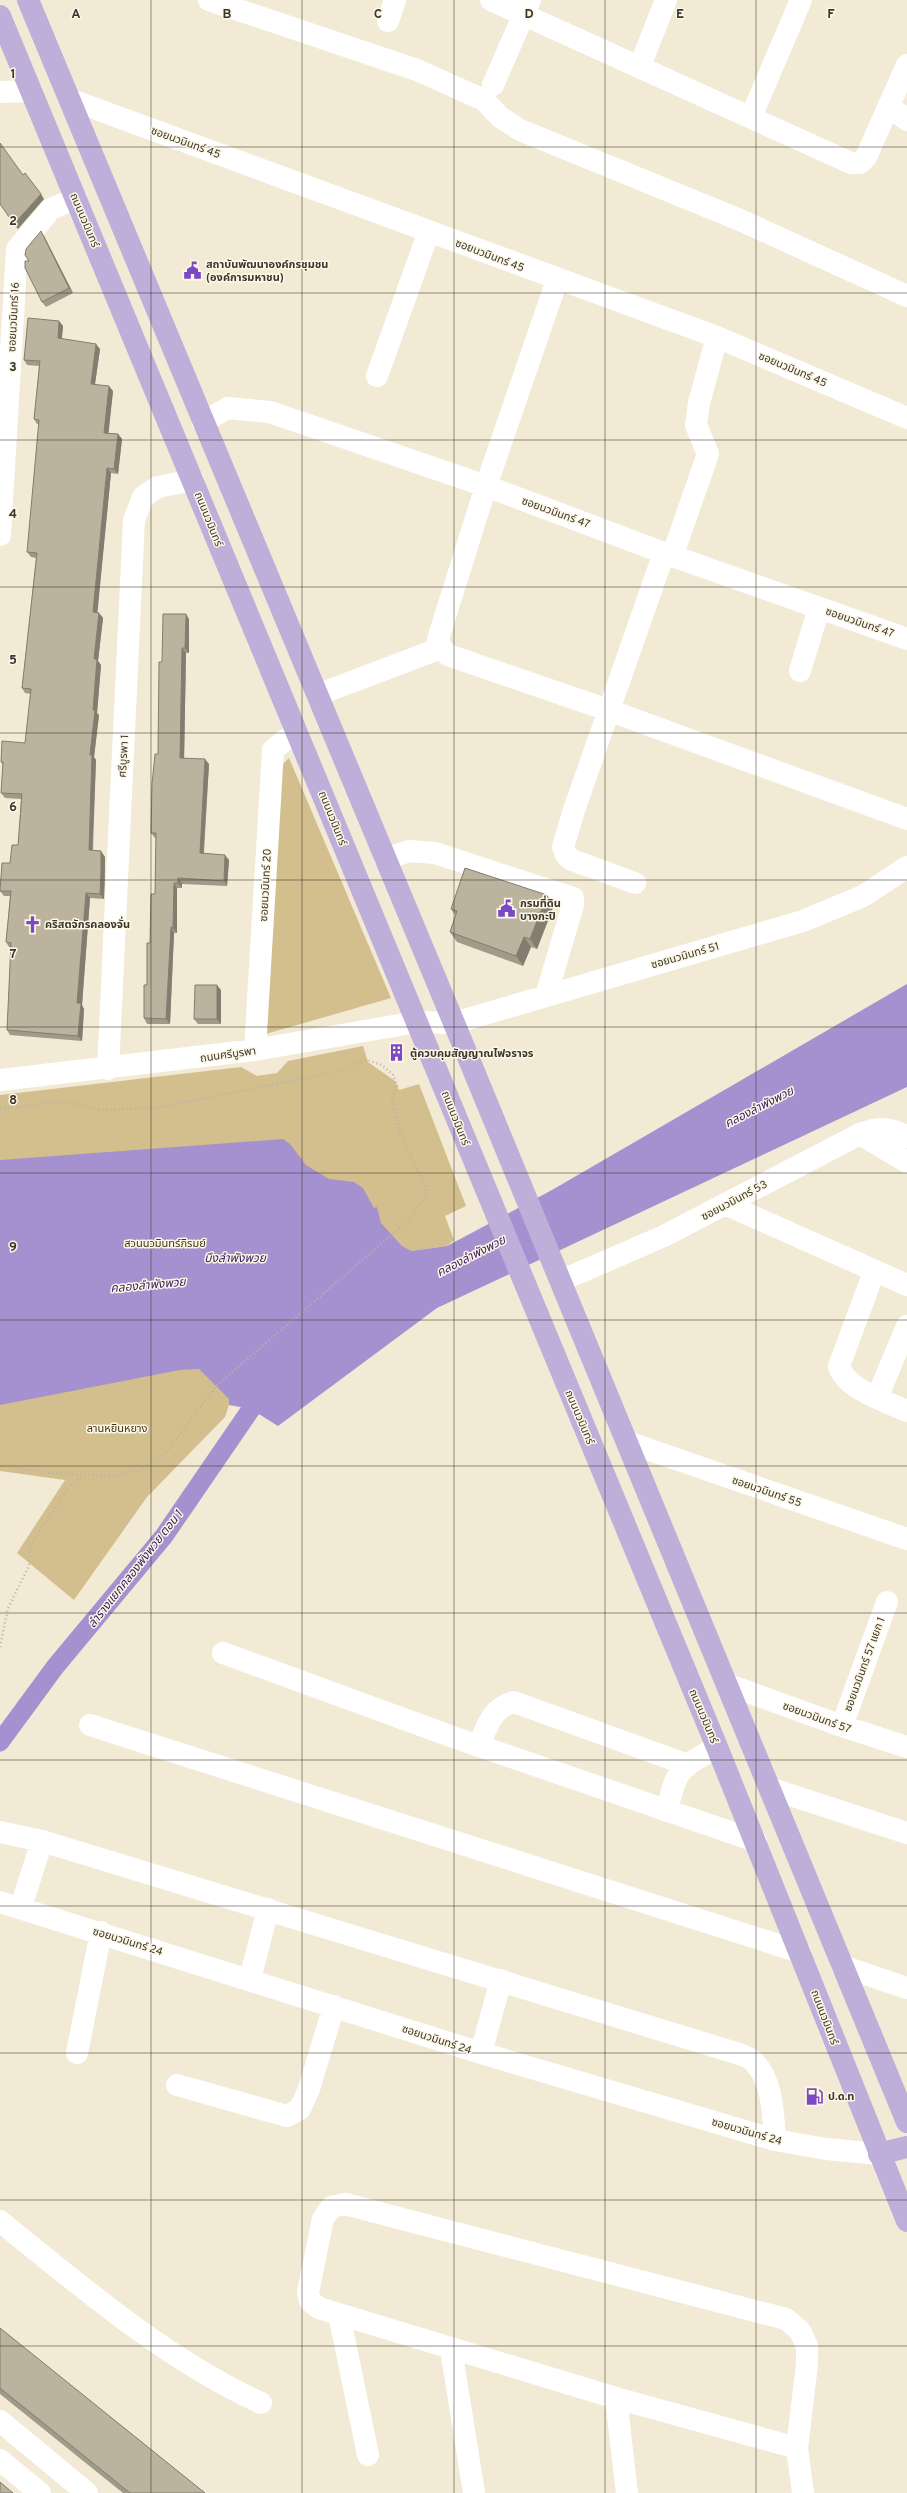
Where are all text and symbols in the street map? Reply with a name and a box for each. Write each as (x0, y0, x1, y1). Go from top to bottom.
text: A (71, 7, 81, 23)
text: B (223, 7, 232, 23)
text: C (374, 7, 382, 23)
text: D (524, 7, 534, 23)
text: E (676, 7, 684, 23)
text: F (827, 7, 835, 23)
text: 1 (10, 67, 16, 83)
street label: ซอยนวมินทร์ 45 (149, 124, 222, 162)
street label: ถนนนวมินทร์ (66, 191, 102, 250)
text: 2 (9, 214, 17, 230)
street label: ซอยนวมินทร์ 45 (453, 236, 526, 276)
place label: สถาบันพัฒนาองค์กรชุมชน (องค์การมหาชน) (206, 258, 328, 285)
public building icon: สถาบันพัฒนาองค์กรชุมชน (องค์การมหาชน) (183, 260, 203, 280)
street label: ซอยนวมินทร์ 16 (5, 282, 23, 352)
street label: ซอยนวมินทร์ 45 (756, 349, 829, 391)
text: 3 (9, 360, 17, 376)
street label: ถนนนวมินทร์ (191, 490, 226, 549)
street label: ซอยนวมินทร์ 47 (520, 494, 592, 532)
text: 4 (9, 507, 17, 523)
street label: ซอยนวมินทร์ 47 (823, 605, 896, 641)
text: 5 (9, 653, 17, 669)
street label: ศรีบูรพา 1 (116, 734, 132, 778)
street label: ถนนนวมินทร์ (315, 789, 350, 848)
text: 6 (9, 800, 17, 816)
street label: ซอยนวมินทร์ 20 (257, 848, 275, 922)
place label: กรมที่ดิน บางกะปิ (520, 895, 561, 924)
public building icon: กรมที่ดิน บางกะปิ (497, 899, 517, 919)
church icon: คริสตจักรคลองจั่น (22, 914, 42, 934)
place label: คริสตจักรคลองจั่น (45, 916, 130, 932)
street label: ซอยนวมินทร์ 51 (650, 940, 721, 972)
text: 7 (10, 947, 17, 963)
building icon: ตู้ควบคุมสัญญาณไฟจราจร (387, 1043, 407, 1063)
street label: ถนนศรีบูรพา (199, 1044, 257, 1066)
place label: ตู้ควบคุมสัญญาณไฟจราจร (410, 1047, 534, 1061)
water label: คลองลำพังพวย (722, 1083, 797, 1132)
street label: ถนนนวมินทร์ (438, 1089, 473, 1148)
text: 8 (9, 1093, 17, 1109)
street label: ซอยนวมินทร์ 53 (699, 1178, 770, 1224)
water label: คลองลำพังพวย (434, 1232, 509, 1281)
park label: สวนนวมินทร์ภิรมย์ (124, 1237, 206, 1251)
text: 9 (9, 1240, 17, 1256)
water label: บึงลำพังพวย (204, 1251, 267, 1267)
water label: คลองลำพังพวย (110, 1275, 187, 1297)
street label: ถนนนวมินทร์ (561, 1388, 597, 1447)
park label: ลานหยินหยาง (87, 1422, 147, 1436)
street label: ซอยนวมินทร์ 55 (730, 1473, 804, 1510)
water label: ลำรางแยกคลองพังพวย ตอน 1 (85, 1507, 187, 1632)
street label: ซอยนวมินทร์ 57 แยก 1 (841, 1615, 889, 1714)
street label: ถนนนวมินทร์ (685, 1687, 721, 1746)
street label: ซอยนวมินทร์ 57 (781, 1699, 853, 1737)
street label: ซอยนวมินทร์ 24 (91, 1925, 165, 1959)
street label: ถนนนวมินทร์ (807, 1988, 841, 2047)
street label: ซอยนวมินทร์ 24 (400, 2022, 474, 2058)
fuel station icon: ป.ด.ท (805, 2086, 825, 2106)
place label: ป.ด.ท (828, 2090, 854, 2104)
street label: ซอยนวมินทร์ 24 (710, 2115, 784, 2149)

